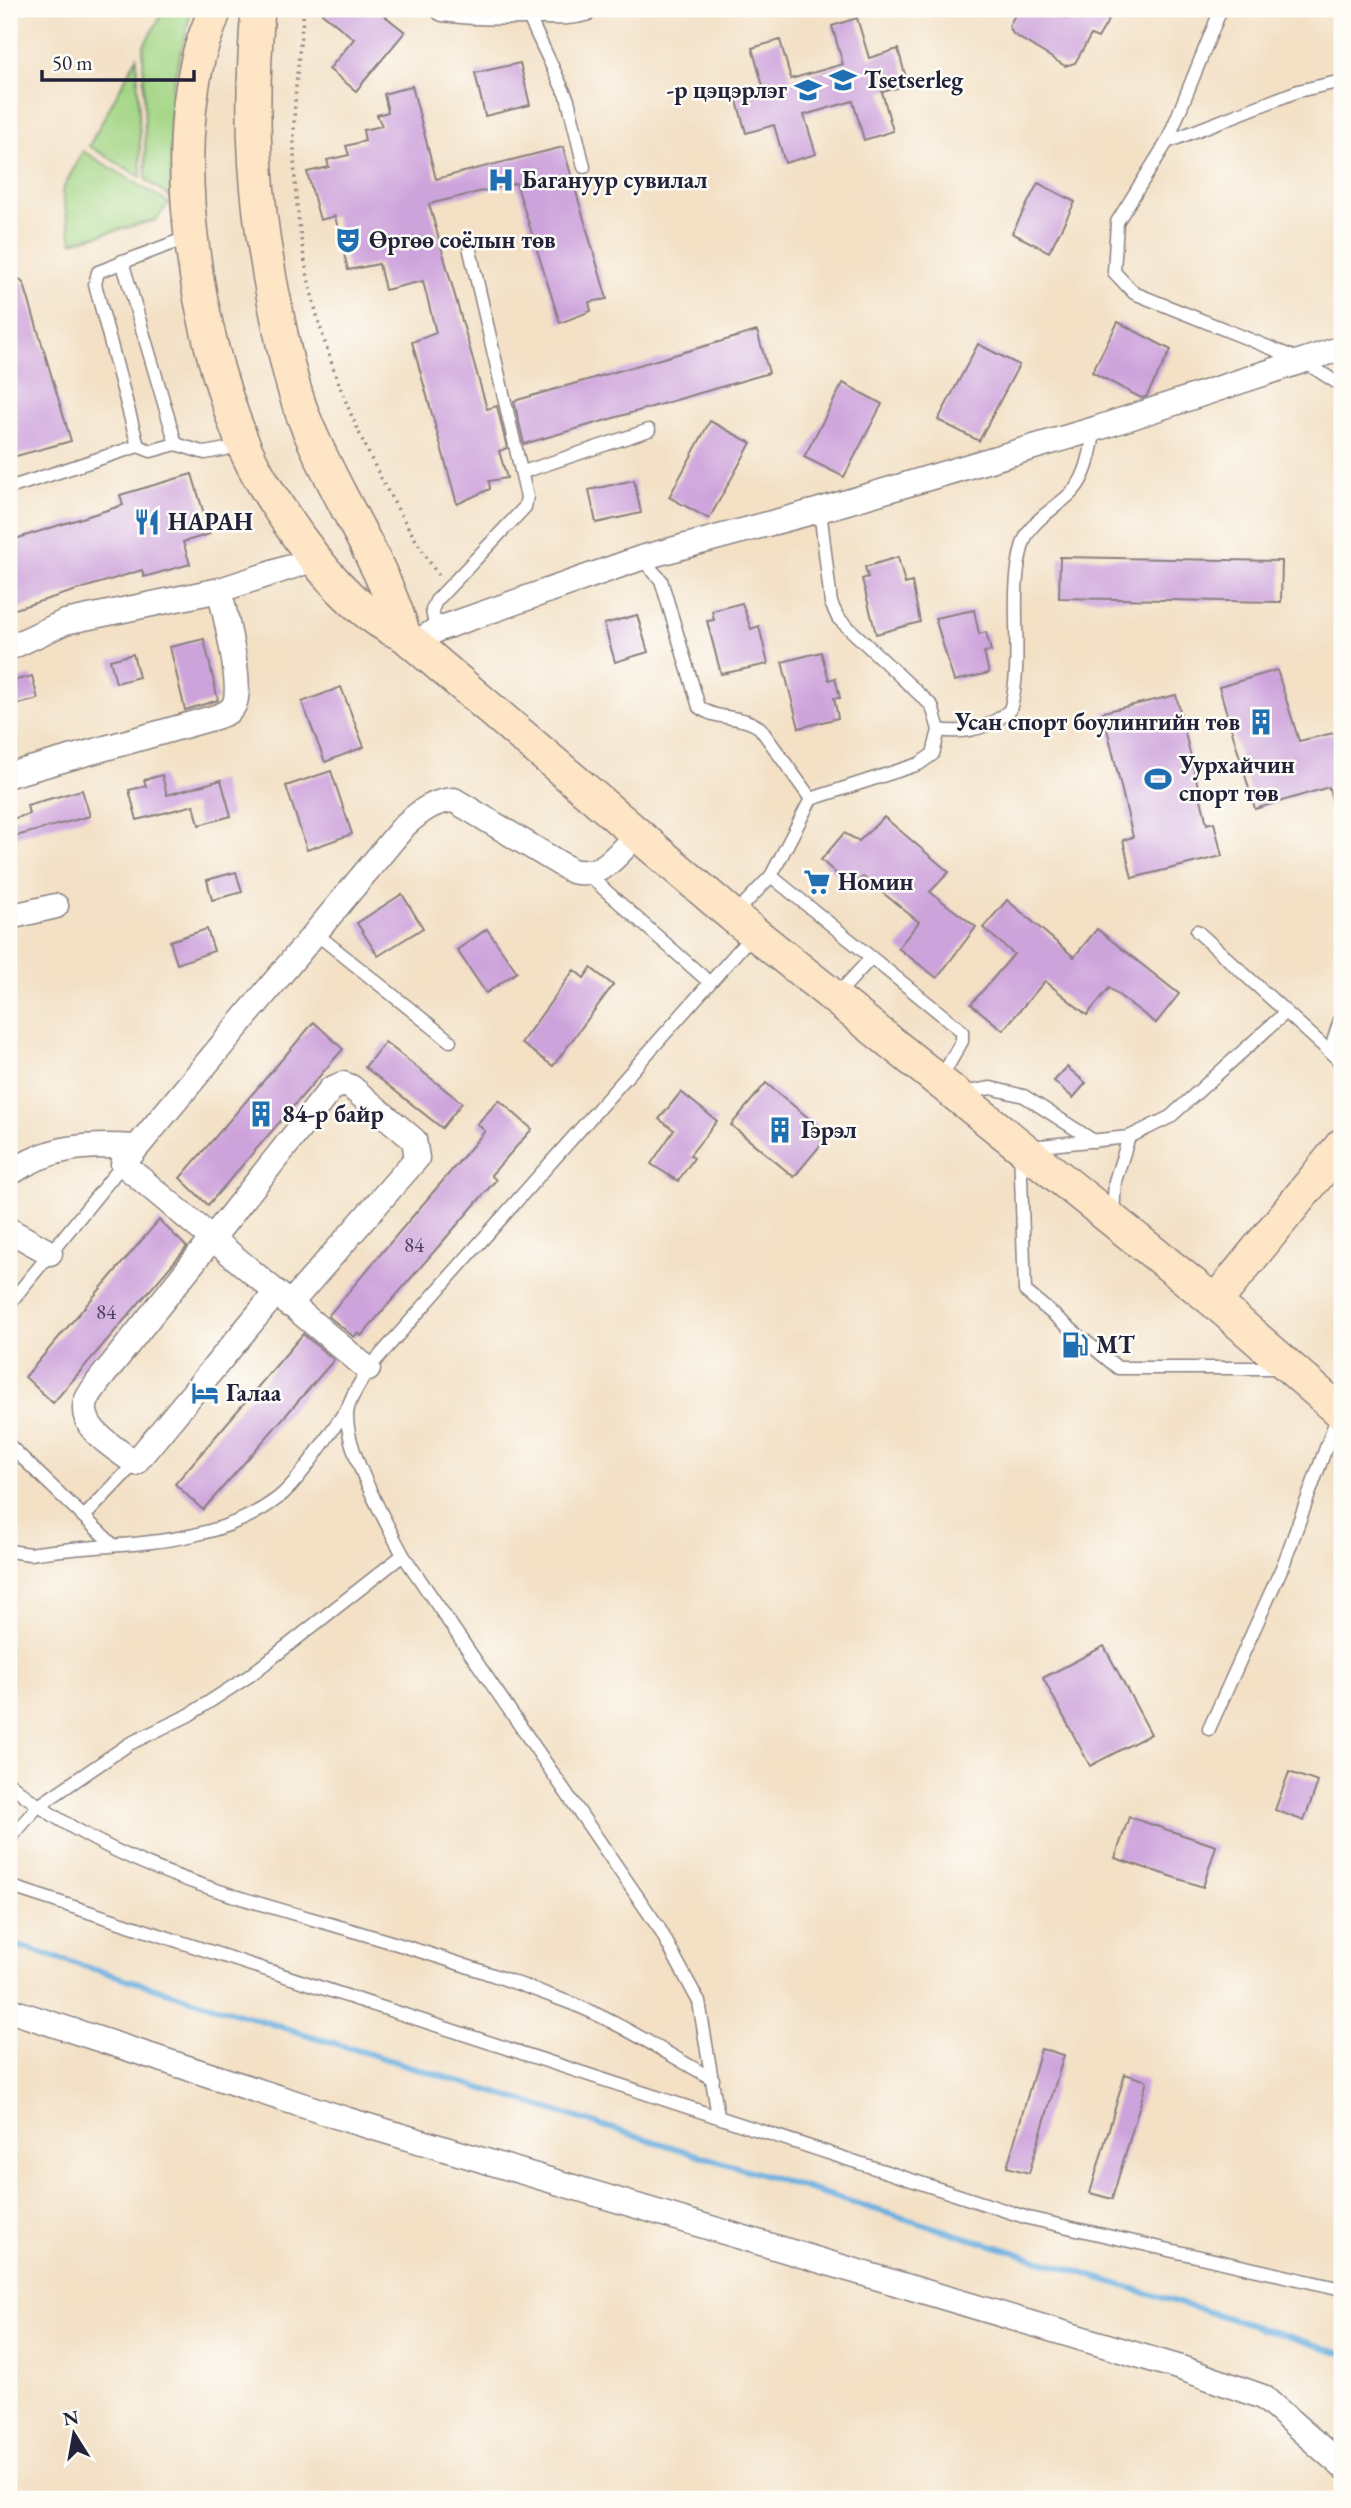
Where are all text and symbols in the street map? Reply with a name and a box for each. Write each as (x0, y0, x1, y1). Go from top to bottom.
scale bar (42, 38, 194, 82)
text: 50 m (52, 49, 93, 76)
place label: Tsetserleg (864, 64, 964, 96)
school or university icon: Tsetserleg (828, 65, 858, 95)
place label: -р цэцэрлэг (667, 74, 787, 105)
school or university icon: -р цэцэрлэг (793, 75, 823, 105)
place label: Багануур сувилал (522, 164, 708, 196)
hospital icon: Багануур сувилал (486, 165, 516, 195)
place label: Өргөө соёлын төв (369, 224, 556, 255)
theatre icon: Өргөө соёлын төв (333, 225, 363, 255)
place label: НАРАН (168, 506, 253, 537)
restaurant icon: НАРАН (132, 507, 162, 537)
place label: Усан спорт боулингийн төв (954, 706, 1240, 738)
building icon: Усан спорт боулингийн төв (1246, 707, 1276, 737)
place label: Уурхайчин спорт төв (1178, 749, 1295, 808)
sports icon: Уурхайчин спорт төв (1143, 764, 1173, 794)
place label: Номин (838, 866, 914, 897)
supermarket icon: Номин (802, 867, 832, 897)
place label: 84-р байр (282, 1098, 384, 1129)
building icon: 84-р байр (246, 1099, 276, 1129)
place label: Гэрэл (801, 1114, 857, 1145)
building icon: Гэрэл (765, 1115, 795, 1145)
house number: 84 (404, 1231, 425, 1258)
house number: 84 (96, 1298, 117, 1325)
place label: МТ (1096, 1329, 1135, 1360)
fuel station icon: МТ (1060, 1330, 1090, 1360)
place label: Галаа (226, 1377, 282, 1408)
hotel icon: Галаа (190, 1378, 220, 1408)
north arrow (38, 2400, 108, 2470)
text: N (61, 2404, 81, 2432)

